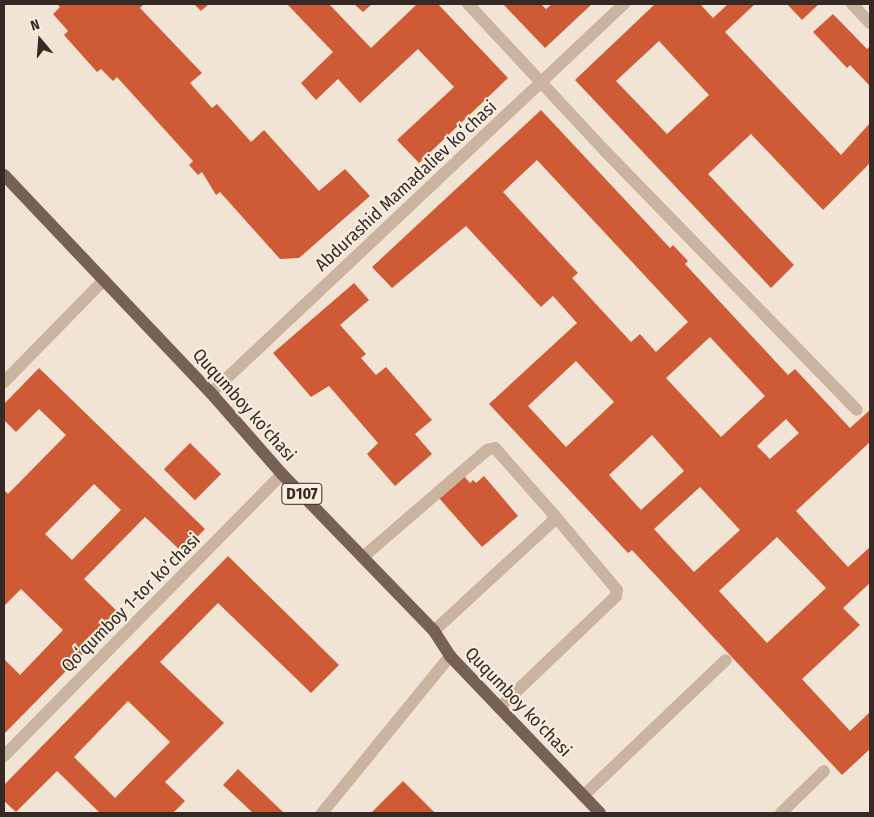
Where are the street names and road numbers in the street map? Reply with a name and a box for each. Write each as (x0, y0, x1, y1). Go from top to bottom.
street label: Abdurashid Mamadaliev koʻchasi (311, 96, 501, 276)
street label: Ququmboy ko'chasi (188, 344, 300, 466)
road number: D107 (281, 480, 323, 508)
street label: Qoʻqumboy 1-tor koʼchasi (57, 529, 205, 677)
street label: Ququmboy ko'chasi (460, 643, 576, 761)

